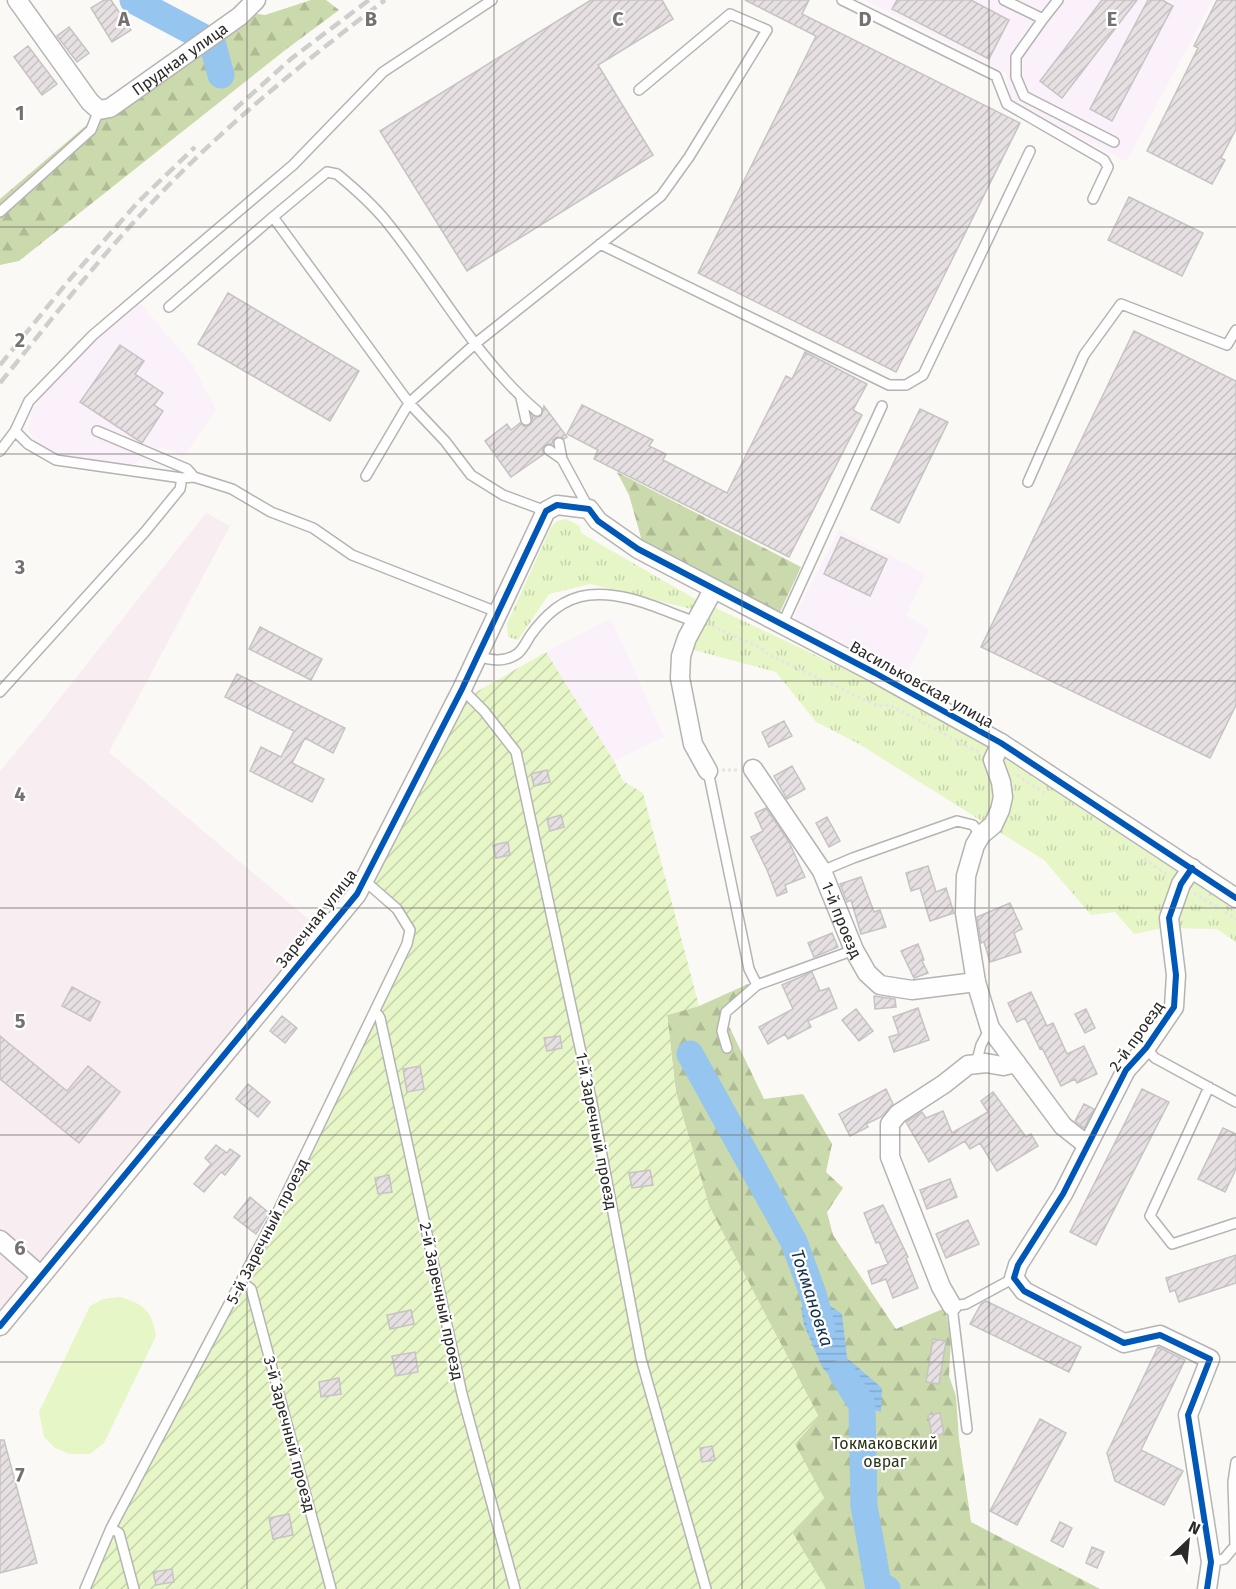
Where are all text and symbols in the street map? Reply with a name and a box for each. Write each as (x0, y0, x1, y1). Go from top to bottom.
text: A (117, 7, 131, 31)
text: B (365, 7, 377, 31)
text: C (612, 7, 624, 31)
text: D (858, 7, 872, 31)
text: E (1107, 7, 1117, 31)
street label: Прудная улица (128, 19, 231, 99)
text: 1 (15, 101, 25, 125)
text: 2 (15, 328, 25, 352)
text: 3 (14, 555, 25, 579)
street label: Васильковская улица (846, 637, 997, 732)
text: 4 (14, 782, 26, 806)
street label: Заречная улица (272, 865, 361, 971)
street label: 1-й проезд (817, 879, 866, 962)
street label: 2-й проезд (1105, 997, 1168, 1075)
text: 5 (15, 1009, 26, 1033)
street label: 1-й Заречный проезд (572, 1051, 621, 1211)
street label: 5-й Заречный проезд (222, 1155, 312, 1307)
street label: 2-й Заречный проезд (416, 1221, 468, 1382)
text: 6 (14, 1236, 26, 1260)
water label: Токмановка (786, 1247, 838, 1349)
street label: 3-й Заречный проезд (260, 1354, 320, 1514)
park label: Токмаковский овраг (832, 1434, 938, 1471)
text: 7 (15, 1463, 25, 1487)
north arrow (1158, 1511, 1218, 1571)
text: N (1185, 1517, 1203, 1539)

